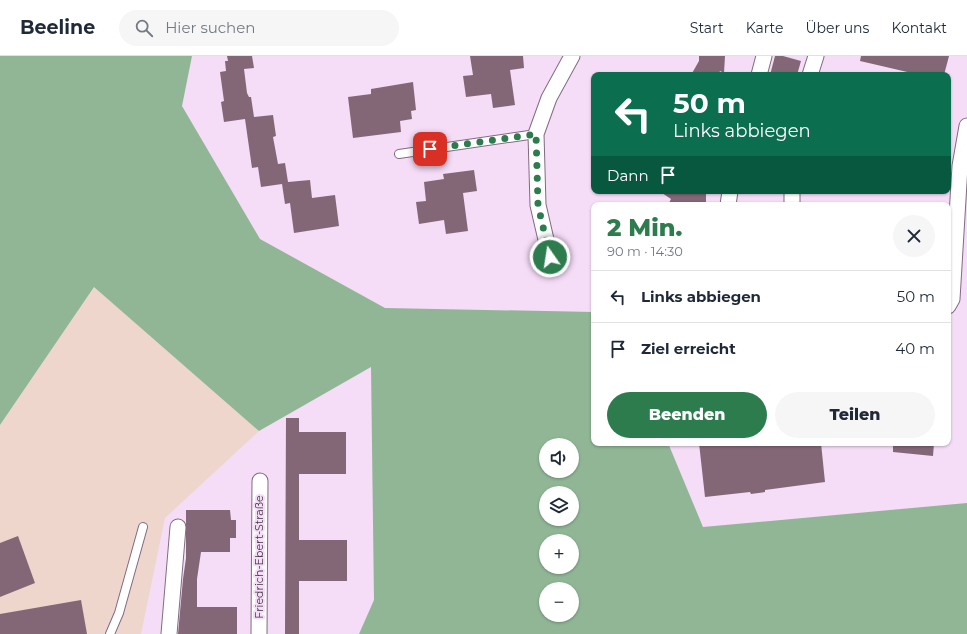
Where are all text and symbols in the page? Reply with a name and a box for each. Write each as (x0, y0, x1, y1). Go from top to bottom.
search box (119, 10, 399, 46)
text: Beeline (20, 16, 95, 39)
icon: search (133, 17, 155, 39)
text: Hier suchen (165, 18, 255, 37)
text: Start (690, 19, 724, 37)
text: Karte (746, 19, 783, 37)
text: Über uns (805, 19, 869, 37)
text: Kontakt (891, 19, 947, 37)
text: 50 m (673, 86, 746, 120)
icon: left (607, 88, 659, 140)
text: Links abbiegen (673, 120, 811, 142)
pin (413, 132, 447, 166)
icon: arrive (419, 138, 441, 160)
icon: arrive (657, 164, 679, 186)
text: Dann (607, 166, 649, 185)
text: 2 Min. (607, 213, 682, 242)
button: close (893, 215, 935, 257)
position arrow (529, 236, 571, 278)
text: 90 m · 14:30 (607, 243, 683, 259)
icon: left (607, 286, 629, 308)
text: Links abbiegen (641, 287, 761, 306)
text: 50 m (897, 287, 935, 306)
icon: arrive (607, 338, 629, 360)
text: Ziel erreicht (641, 339, 736, 358)
text: 40 m (895, 339, 935, 358)
button: Beenden (607, 392, 767, 438)
button: Teilen (775, 392, 935, 438)
map controls (539, 438, 579, 622)
button: sound (539, 438, 579, 478)
button: layers (539, 486, 579, 526)
street label: Friedrich-Ebert-Straße (252, 495, 266, 619)
button: + (539, 534, 579, 574)
button: − (539, 582, 579, 622)

